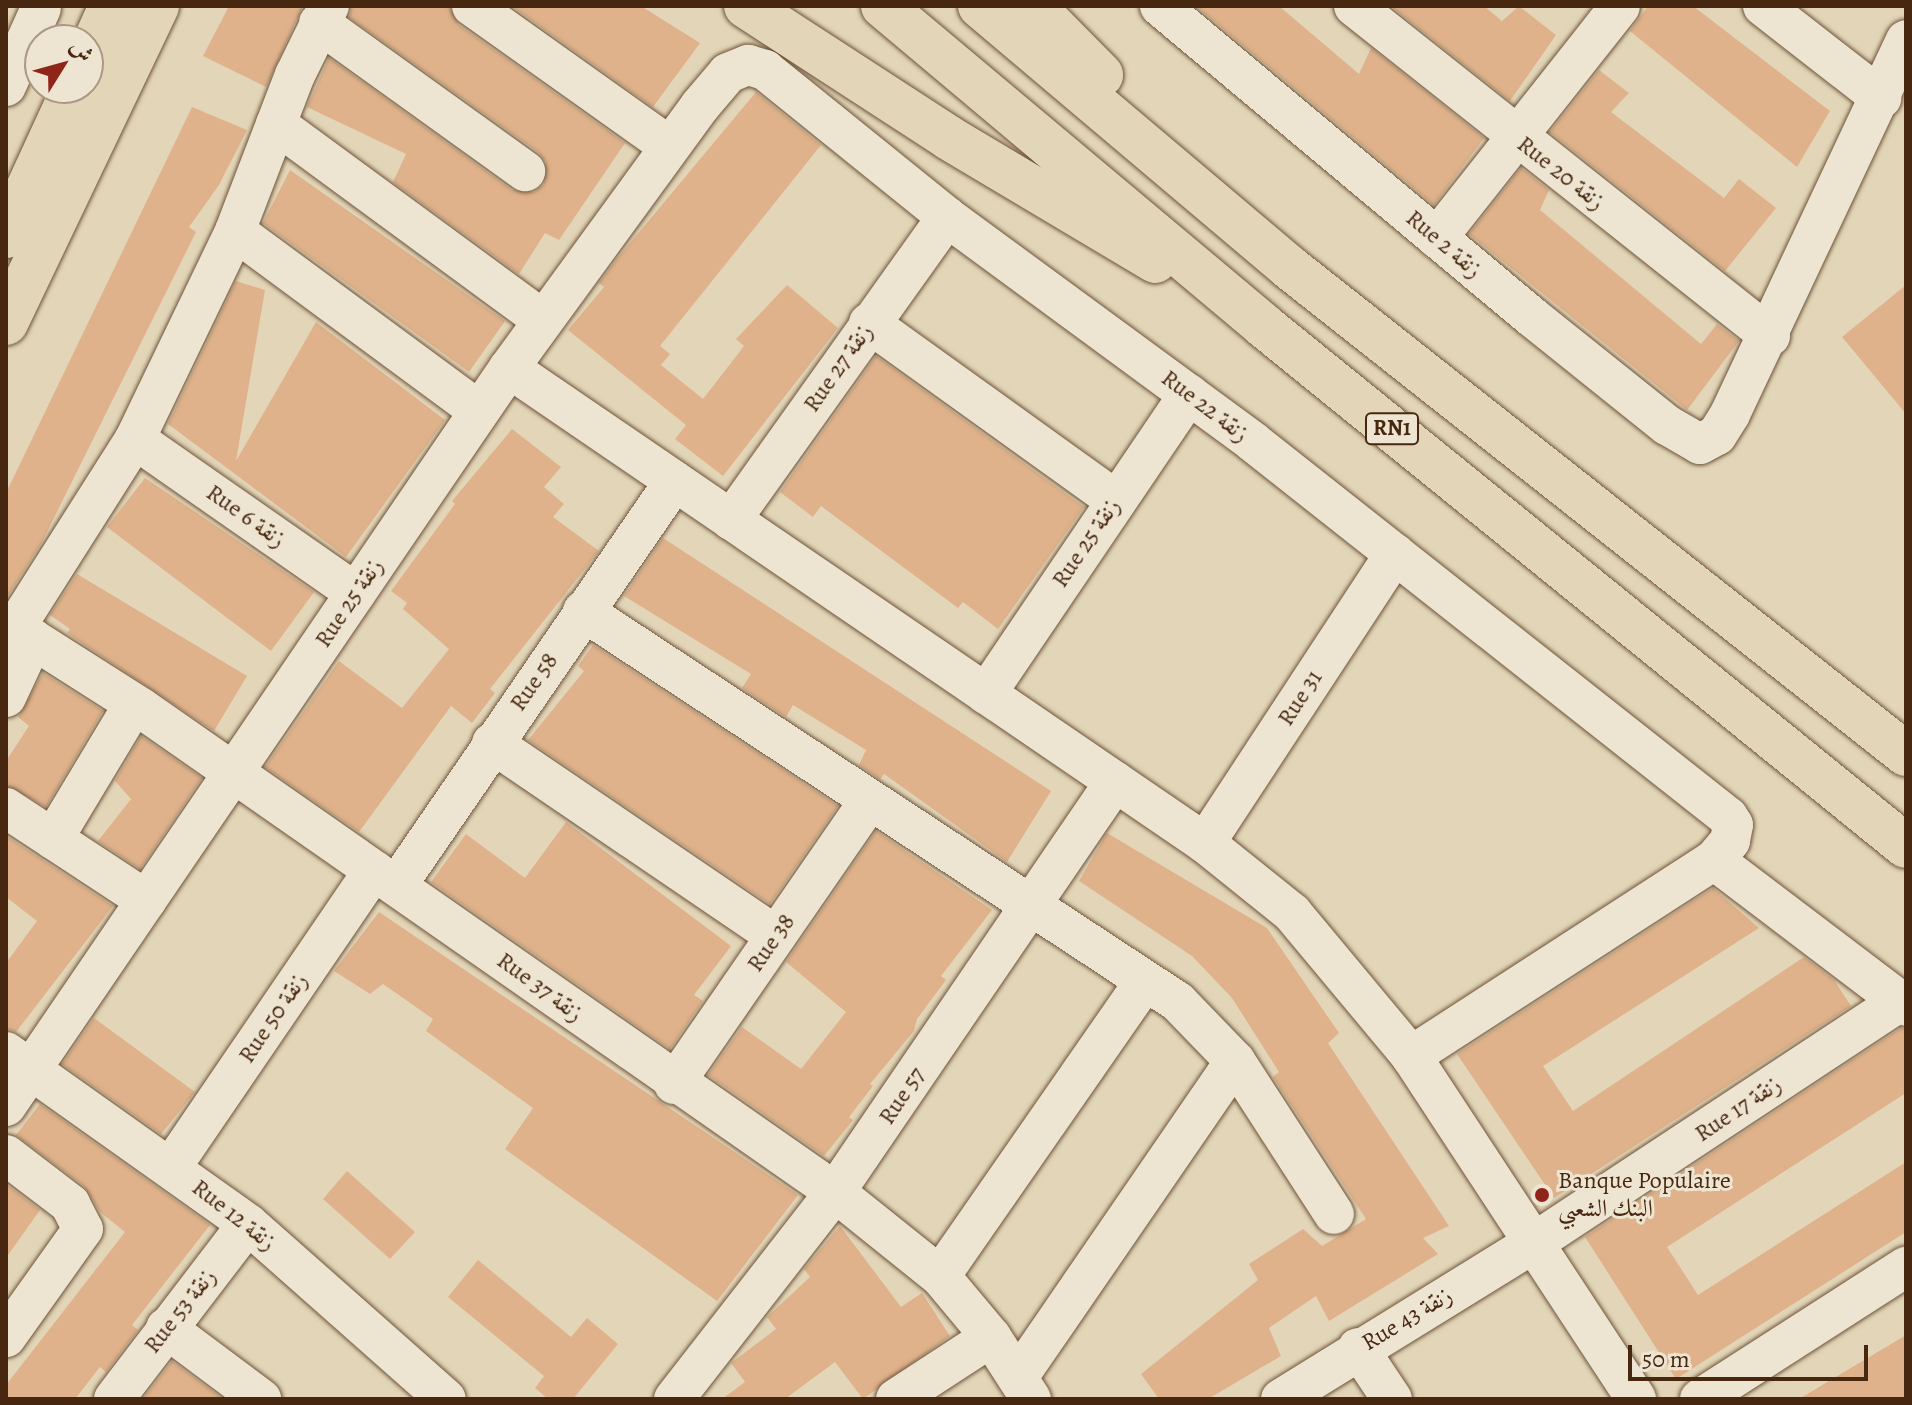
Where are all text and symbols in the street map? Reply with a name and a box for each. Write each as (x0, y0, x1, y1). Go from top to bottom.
north arrow (24, 24, 104, 104)
text: ش (63, 33, 100, 68)
street label: Rue 20 زنقة (1511, 130, 1611, 216)
street label: Rue 2 زنقة (1400, 204, 1488, 284)
street label: Rue 27 زنقة (797, 318, 879, 418)
street label: Rue 22 زنقة (1155, 364, 1255, 448)
road number: RN1 (1364, 411, 1420, 447)
street label: Rue 6 زنقة (201, 478, 291, 554)
street label: Rue 25 زنقة (1046, 493, 1126, 593)
street label: Rue 25 زنقة (309, 553, 389, 653)
street label: Rue 58 (504, 647, 564, 717)
street label: Rue 31 (1271, 665, 1329, 731)
street label: Rue 38 (741, 909, 801, 977)
street label: Rue 37 زنقة (491, 946, 589, 1028)
street label: Rue 50 زنقة (232, 967, 314, 1069)
street label: Rue 57 (872, 1062, 932, 1130)
street label: Rue 17 زنقة (1689, 1070, 1787, 1148)
place label: Banque Populaire البنك الشعبي (1558, 1167, 1731, 1223)
street label: Rue 12 زنقة (186, 1173, 282, 1257)
marker: Banque Populaire البنك الشعبي (1533, 1186, 1551, 1204)
street label: Rue 53 زنقة (138, 1263, 222, 1359)
street label: Rue 43 زنقة (1357, 1281, 1457, 1357)
scale bar (1632, 1329, 1872, 1379)
text: 50 m (1642, 1343, 1690, 1375)

